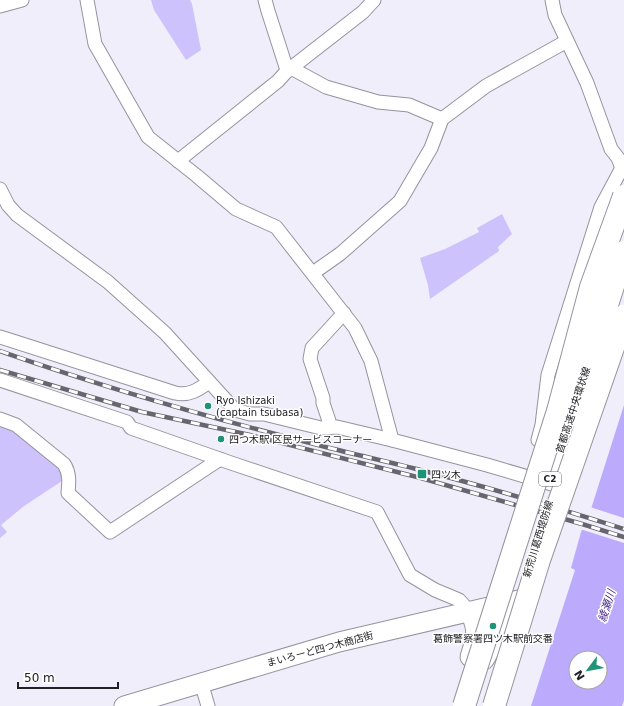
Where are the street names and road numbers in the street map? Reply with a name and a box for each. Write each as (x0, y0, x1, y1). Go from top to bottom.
street label: 首都高速中央環状線 (554, 366, 592, 454)
road number: C2 (539, 472, 561, 486)
street label: 新荒川葛西堤防線 (521, 499, 555, 579)
street label: まいろーど四つ木商店街 (265, 629, 375, 669)

